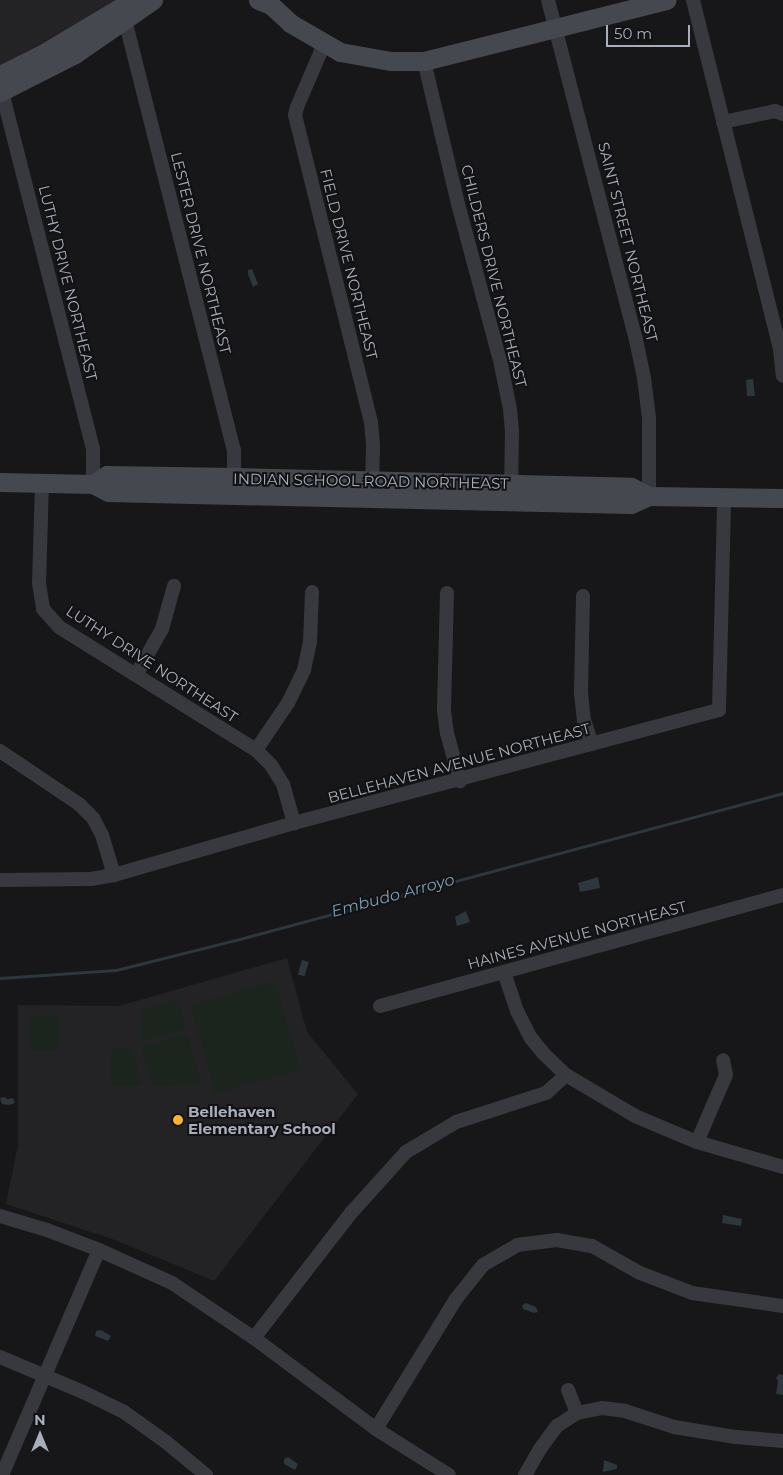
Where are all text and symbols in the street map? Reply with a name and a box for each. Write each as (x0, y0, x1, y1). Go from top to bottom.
scale bar (608, 15, 692, 47)
text: 50 m (614, 24, 652, 43)
street label: SAINT STREET NORTHEAST (594, 140, 662, 344)
street label: LESTER DRIVE NORTHEAST (167, 150, 235, 356)
street label: CHILDERS DRIVE NORTHEAST (458, 163, 530, 389)
street label: FIELD DRIVE NORTHEAST (317, 167, 381, 361)
street label: LUTHY DRIVE NORTHEAST (35, 183, 101, 383)
street label: INDIAN SCHOOL ROAD NORTHEAST (233, 470, 509, 492)
street label: LUTHY DRIVE NORTHEAST (63, 602, 241, 726)
street label: BELLEHAVEN AVENUE NORTHEAST (326, 719, 592, 807)
water label: Embudo Arroyo (329, 870, 457, 922)
street label: HAINES AVENUE NORTHEAST (465, 897, 689, 973)
place label: Bellehaven Elementary School (188, 1102, 336, 1137)
marker: Bellehaven Elementary School (172, 1114, 184, 1126)
north arrow (15, 1410, 65, 1460)
text: N (34, 1411, 46, 1429)

